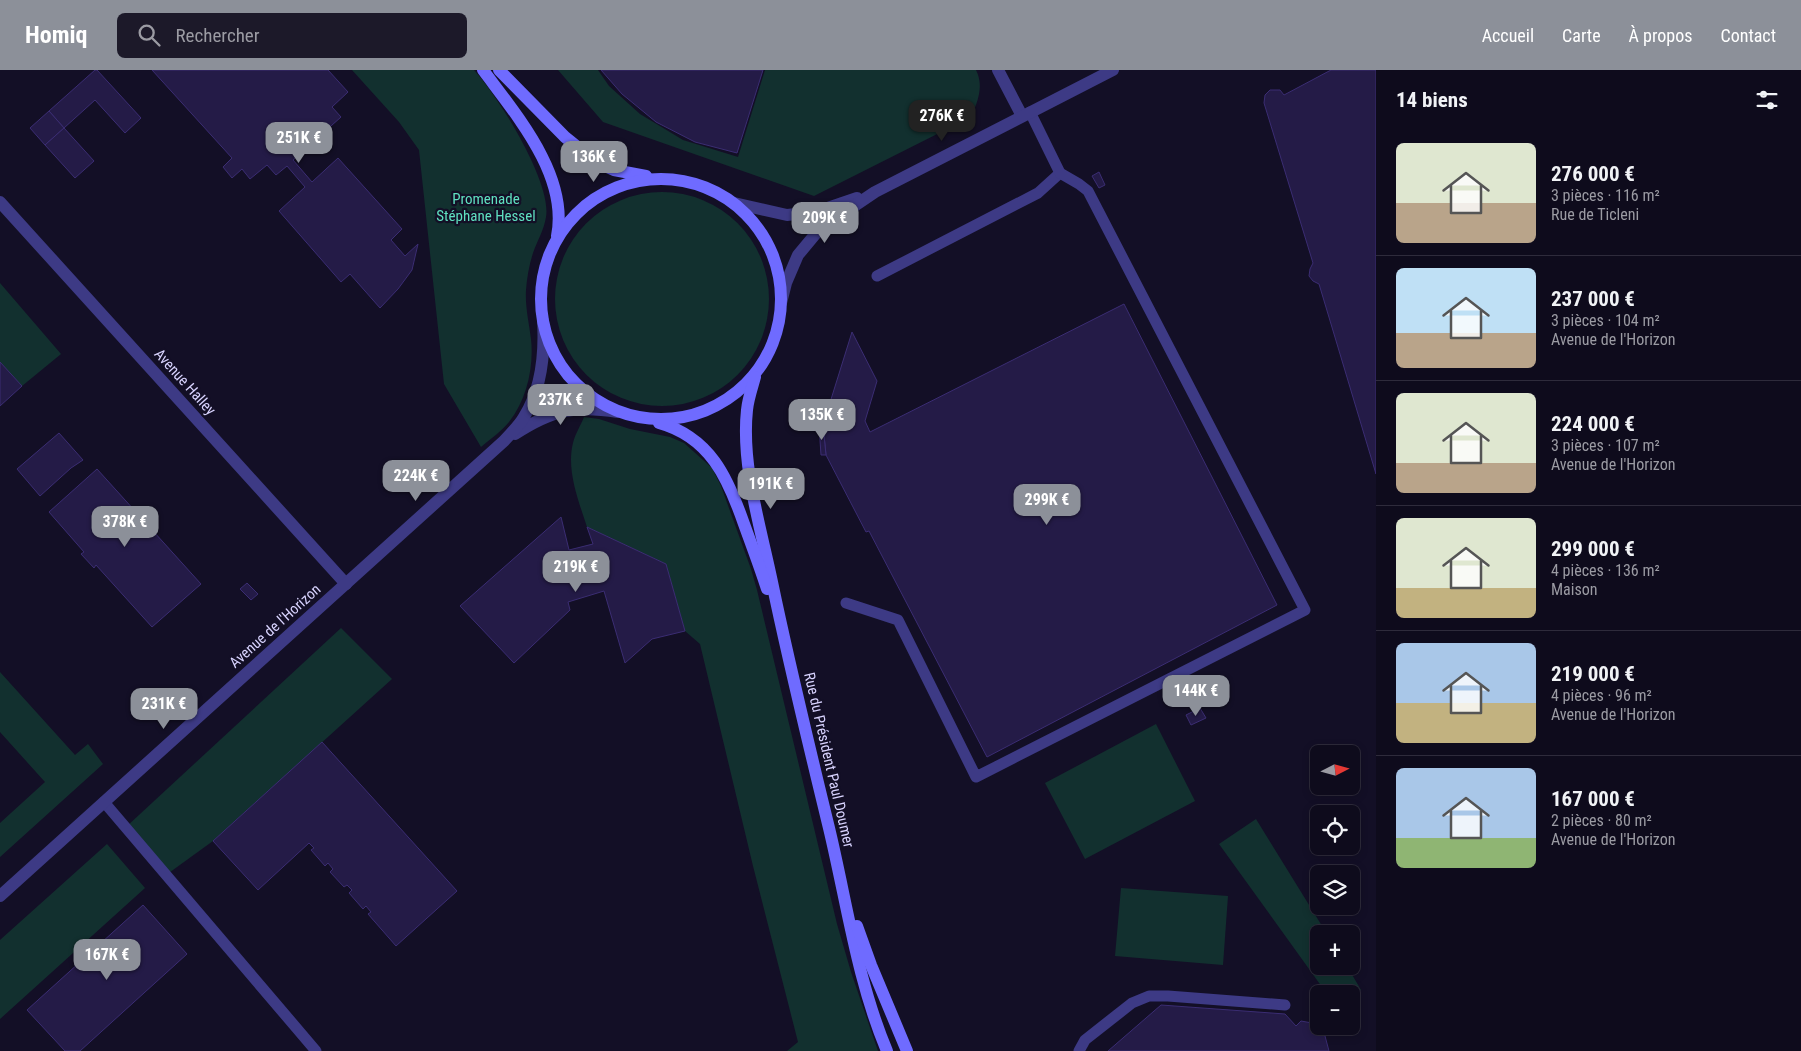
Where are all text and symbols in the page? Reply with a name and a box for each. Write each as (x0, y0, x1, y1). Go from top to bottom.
search box (117, 13, 467, 58)
text: Homiq (25, 21, 87, 49)
icon: search (135, 21, 163, 49)
text: Rechercher (175, 24, 260, 47)
text: Accueil (1482, 25, 1534, 46)
text: Carte (1562, 25, 1601, 46)
text: À propos (1629, 25, 1692, 46)
text: Contact (1720, 25, 1776, 46)
icon: filters (1753, 86, 1781, 114)
text: 14 biens (1396, 88, 1468, 112)
pin: 276K € (901, 100, 983, 142)
text: 276K € (920, 106, 964, 125)
pin: 251K € (258, 122, 340, 164)
text: 251K € (277, 128, 321, 147)
pin: 136K € (553, 140, 635, 183)
text: 136K € (572, 147, 616, 166)
text: 276 000 € (1551, 162, 1635, 186)
icon: home (1436, 163, 1496, 223)
text: 3 pièces · 116 m² (1551, 186, 1660, 205)
park label: Promenade Stéphane Hessel (436, 190, 536, 225)
pin: 209K € (784, 202, 866, 244)
text: Rue de Ticleni (1551, 205, 1639, 224)
text: 209K € (803, 208, 847, 227)
text: 237 000 € (1551, 287, 1635, 311)
icon: home (1436, 288, 1496, 348)
text: 3 pièces · 104 m² (1551, 311, 1660, 330)
text: Avenue de l'Horizon (1551, 330, 1676, 349)
street label: Avenue Halley (150, 345, 220, 419)
pin: 237K € (520, 384, 602, 426)
text: 237K € (539, 390, 583, 409)
pin: 135K € (781, 398, 863, 441)
text: 135K € (800, 405, 844, 424)
text: 224 000 € (1551, 412, 1635, 436)
icon: home (1436, 413, 1496, 473)
text: 3 pièces · 107 m² (1551, 436, 1660, 455)
text: Avenue de l'Horizon (1551, 455, 1676, 474)
pin: 224K € (375, 460, 457, 502)
text: 224K € (394, 466, 438, 485)
pin: 191K € (730, 468, 812, 510)
text: 191K € (749, 474, 793, 493)
pin: 299K € (1006, 484, 1088, 526)
text: 299K € (1025, 490, 1069, 509)
pin: 378K € (84, 506, 166, 548)
text: 378K € (103, 512, 147, 531)
text: 299 000 € (1551, 537, 1635, 561)
icon: home (1436, 538, 1496, 598)
pin: 219K € (535, 550, 617, 593)
text: 219K € (554, 557, 598, 576)
text: 4 pièces · 136 m² (1551, 561, 1660, 580)
street label: Avenue de l'Horizon (226, 580, 324, 672)
text: Maison (1551, 580, 1598, 599)
text: 219 000 € (1551, 662, 1635, 686)
icon: home (1436, 663, 1496, 723)
street label: Rue du Président Paul Doumer (800, 671, 858, 850)
pin: 144K € (1155, 674, 1237, 717)
text: 144K € (1174, 681, 1218, 700)
text: 4 pièces · 96 m² (1551, 686, 1652, 705)
pin: 231K € (123, 688, 205, 730)
text: 231K € (142, 694, 186, 713)
text: Avenue de l'Horizon (1551, 705, 1676, 724)
north arrow (1310, 745, 1360, 795)
map controls (1310, 745, 1360, 1035)
text: 167 000 € (1551, 787, 1635, 811)
icon: home (1436, 788, 1496, 848)
button: locate (1310, 805, 1360, 855)
text: 2 pièces · 80 m² (1551, 811, 1652, 830)
text: Avenue de l'Horizon (1551, 830, 1676, 849)
button: layers (1310, 865, 1360, 915)
button: + (1310, 925, 1360, 975)
pin: 167K € (66, 938, 148, 981)
text: 167K € (85, 945, 129, 964)
button: − (1310, 985, 1360, 1035)

